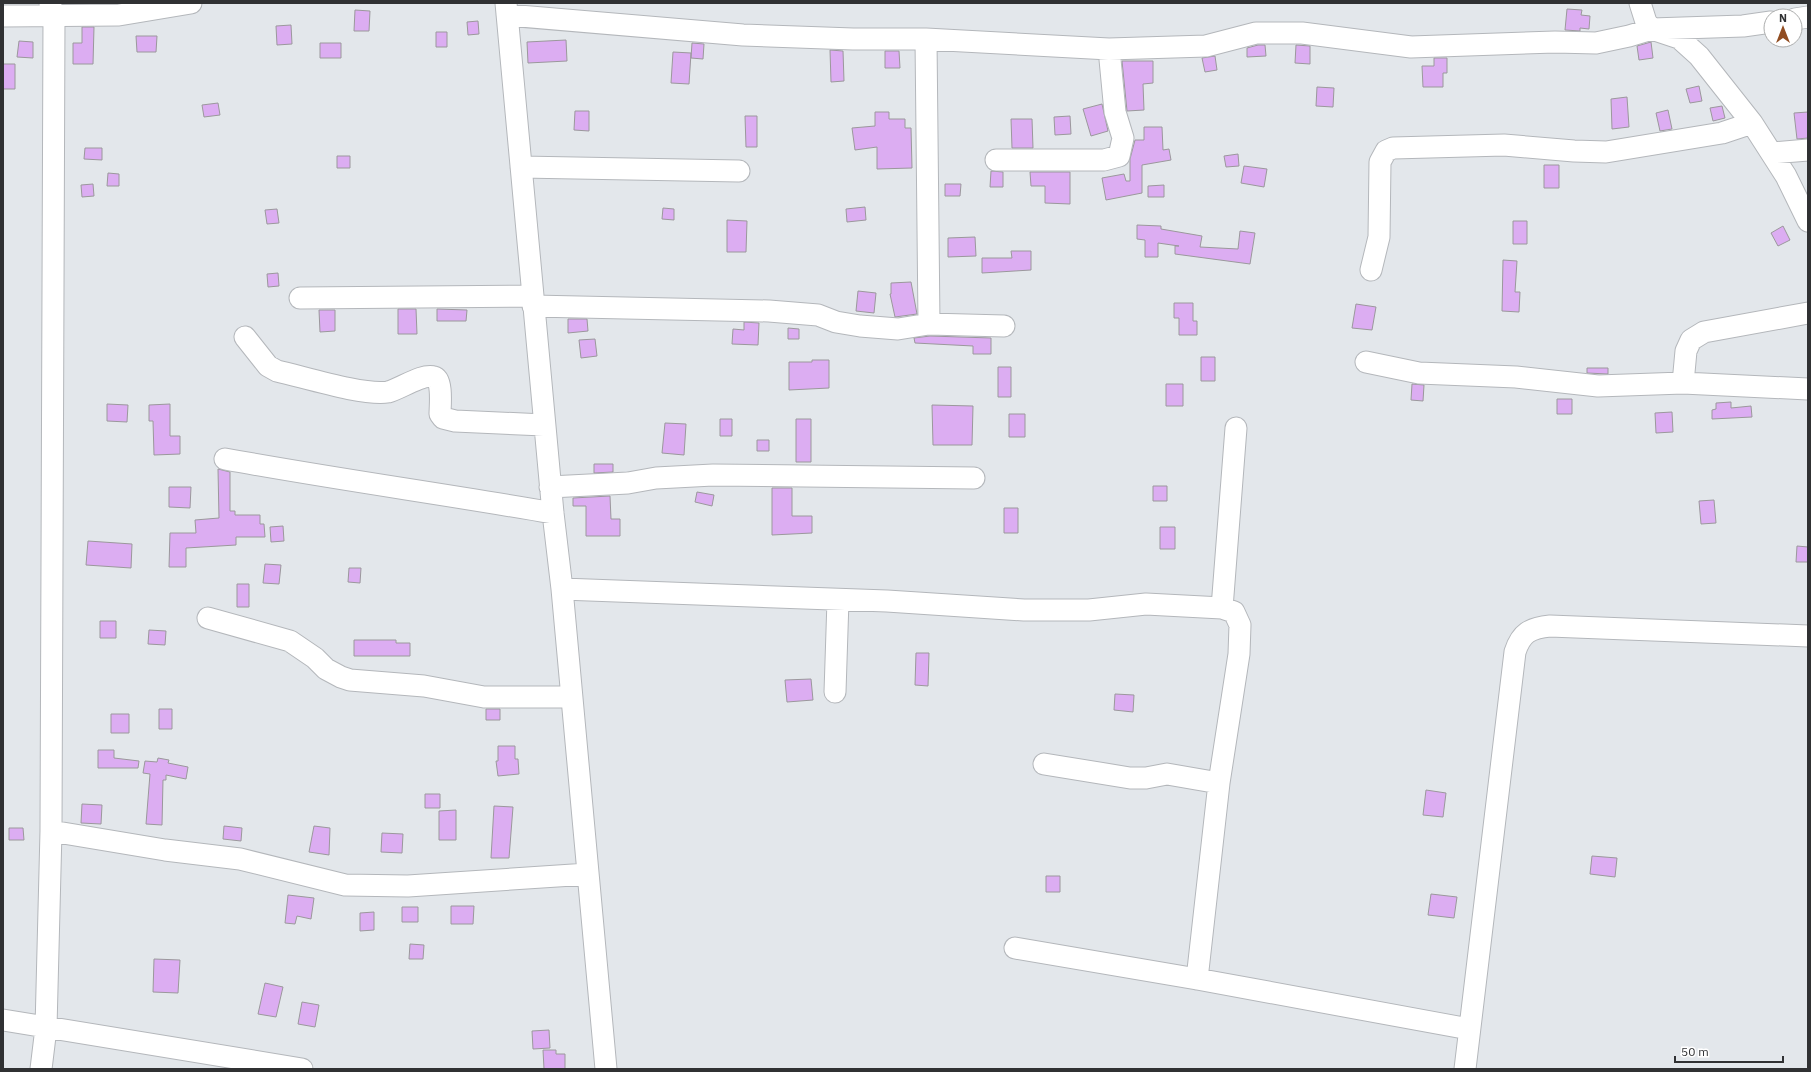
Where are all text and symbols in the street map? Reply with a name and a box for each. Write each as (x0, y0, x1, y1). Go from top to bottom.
north arrow (1763, 8, 1803, 48)
text: N (1779, 11, 1787, 25)
scale bar (1675, 1038, 1783, 1064)
text: 50 m (1681, 1044, 1709, 1059)

